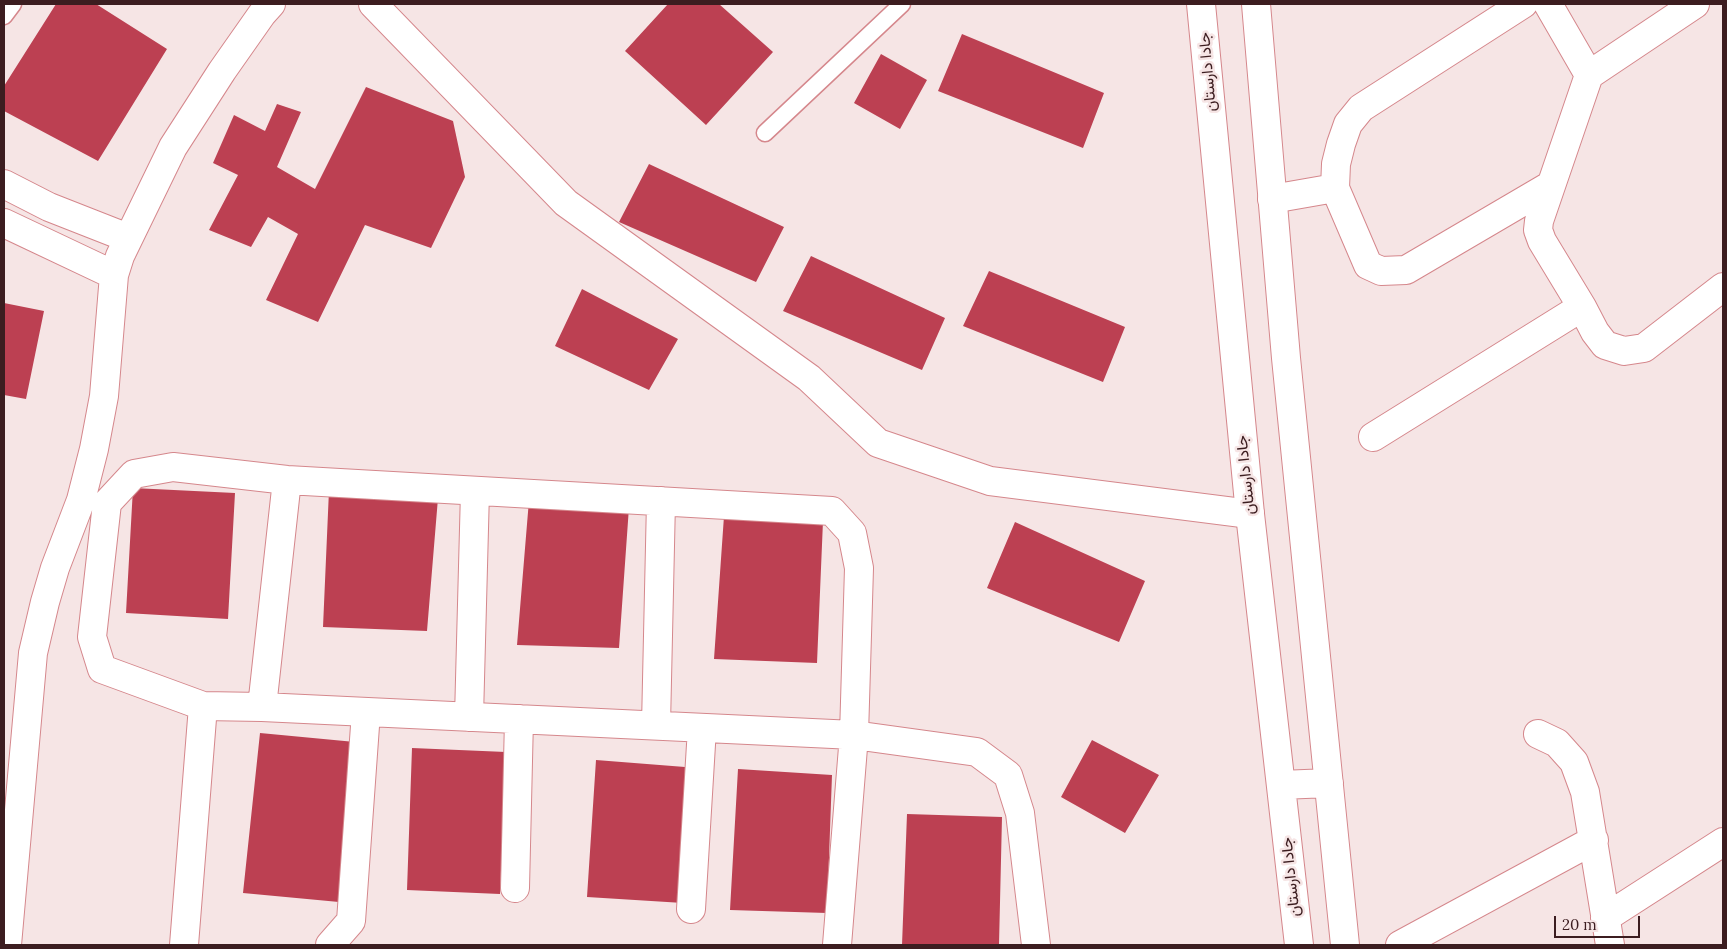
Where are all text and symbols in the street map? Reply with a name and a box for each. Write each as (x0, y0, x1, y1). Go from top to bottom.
street label: جادا دارستان (1195, 31, 1221, 113)
street label: جادا دارستان (1232, 434, 1260, 516)
street label: جادا دارستان (1277, 836, 1305, 918)
scale bar (1557, 906, 1643, 938)
text: 20 m (1562, 915, 1597, 934)

